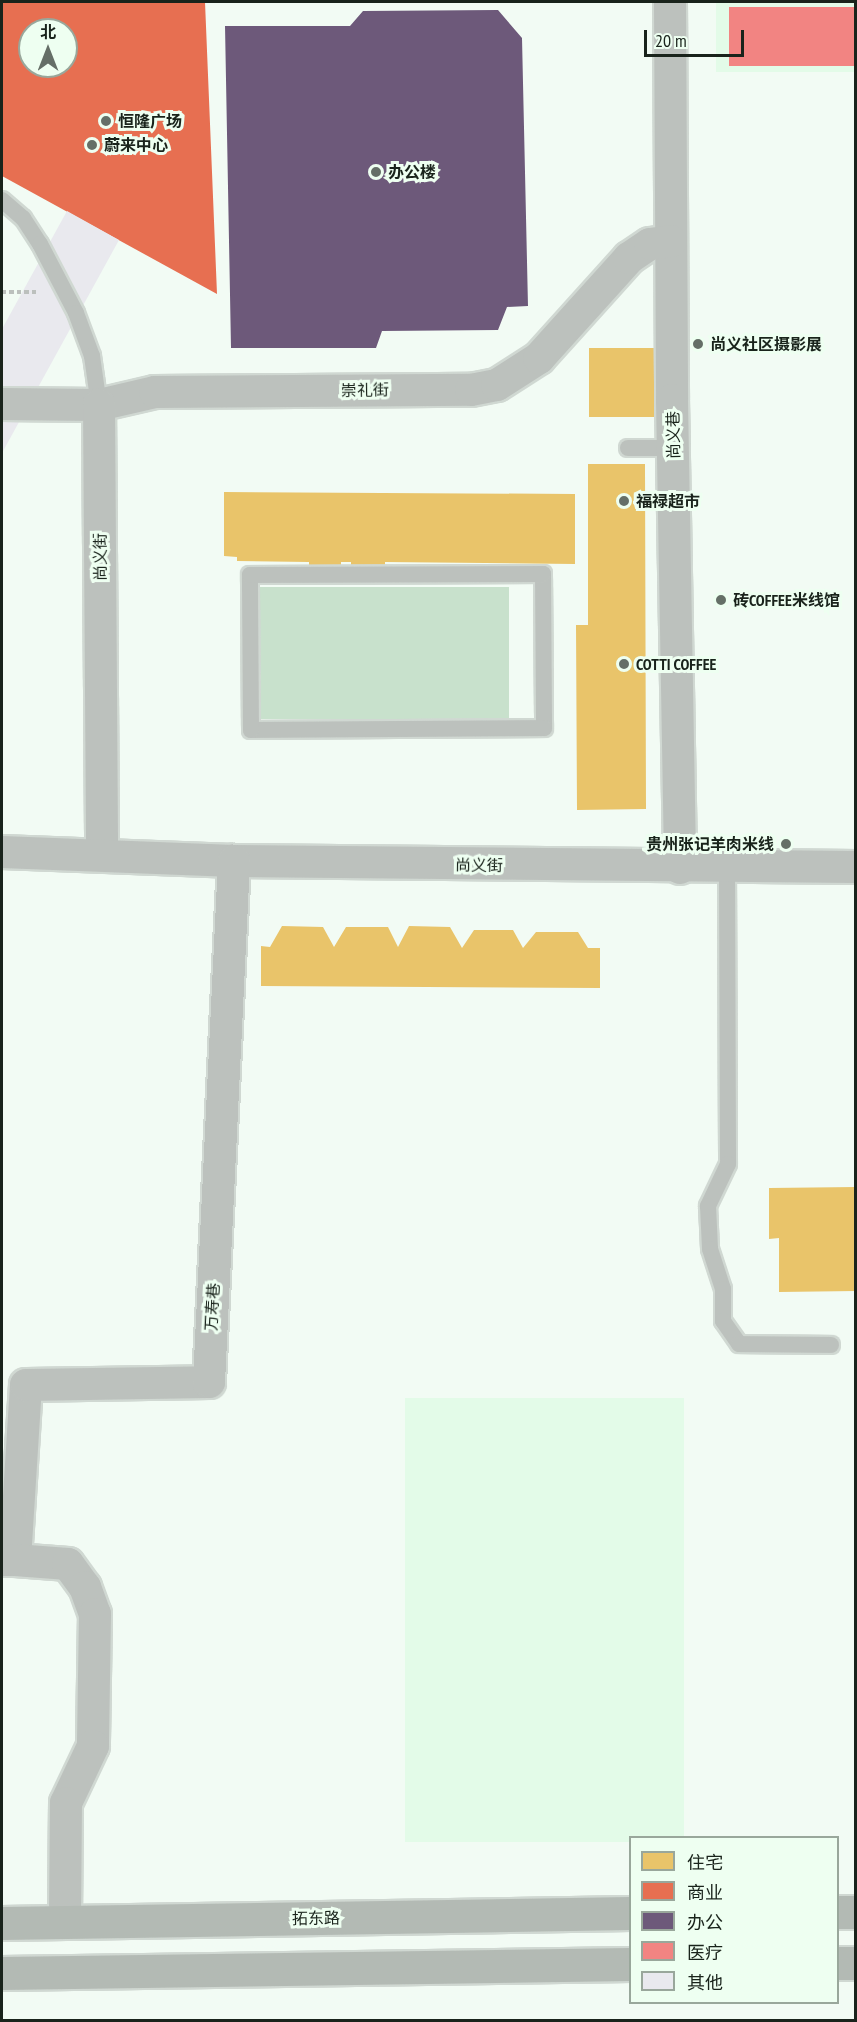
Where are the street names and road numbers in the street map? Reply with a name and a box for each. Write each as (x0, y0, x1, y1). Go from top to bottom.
street label: 崇礼街 (341, 380, 389, 400)
street label: 尚义巷 (663, 411, 683, 459)
street label: 尚义街 (90, 533, 110, 581)
street label: 尚义街 (455, 855, 503, 875)
street label: 万寿巷 (201, 1283, 223, 1331)
street label: 拓东路 (292, 1908, 340, 1928)

